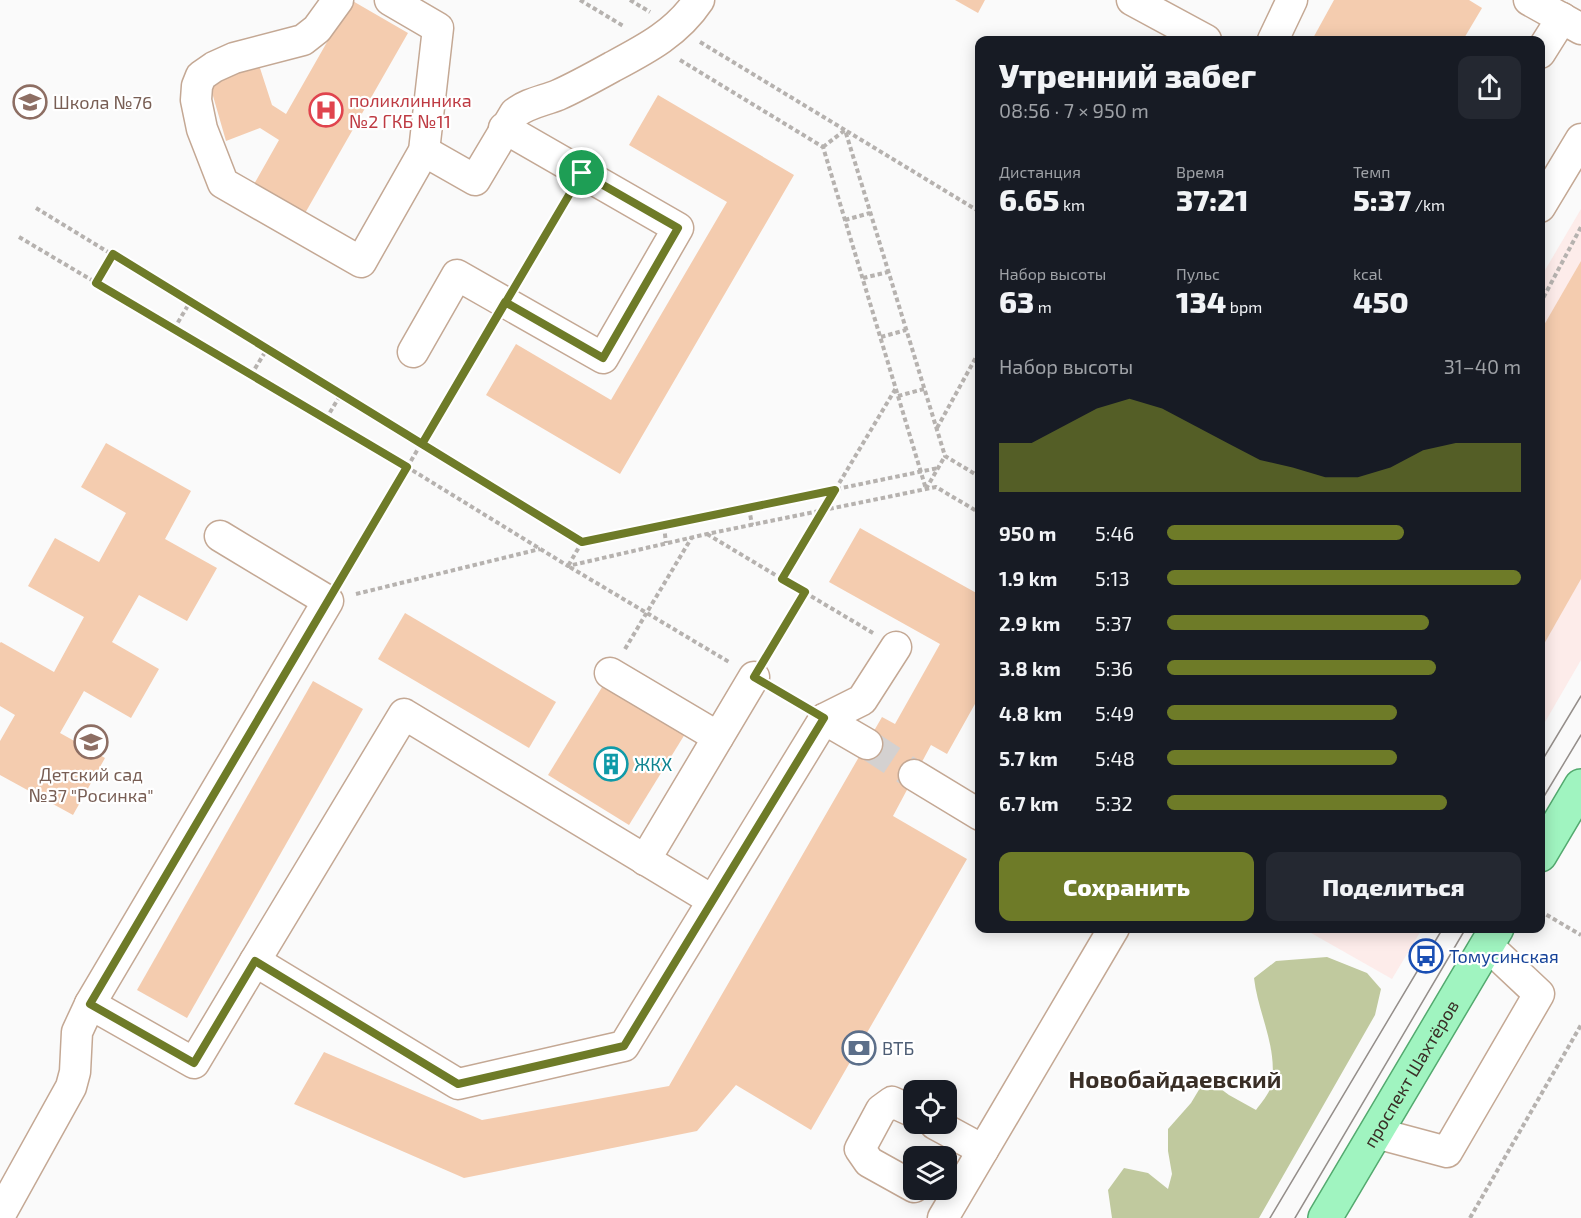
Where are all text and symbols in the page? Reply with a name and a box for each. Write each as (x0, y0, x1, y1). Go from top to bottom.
text: Утренний забег (999, 55, 1256, 95)
button: share (1458, 56, 1521, 119)
school or university icon: Школа №76 (12, 84, 48, 120)
place label: поликлинника №2 ГКБ №11 (349, 89, 472, 132)
place label: Школа №76 (53, 91, 152, 113)
hospital icon: поликлинника №2 ГКБ №11 (308, 92, 344, 128)
text: 08:56 · 7 × 950 m (999, 98, 1149, 122)
pin (556, 147, 607, 198)
icon: arrive (565, 156, 598, 189)
text: Дистанция (999, 162, 1081, 181)
text: Время (1176, 162, 1225, 181)
text: Темп (1353, 162, 1390, 181)
text: 6.65 (999, 181, 1059, 217)
text: 37:21 (1176, 181, 1249, 217)
text: 5:37 (1353, 181, 1411, 217)
text: km (1059, 195, 1085, 214)
text: /km (1411, 195, 1445, 214)
text: Набор высоты (999, 264, 1106, 283)
text: Пульс (1176, 264, 1220, 283)
text: kcal (1353, 264, 1382, 283)
text: 63 (999, 283, 1034, 319)
text: 134 (1176, 283, 1226, 319)
text: 450 (1353, 283, 1409, 319)
text: m (1034, 297, 1052, 316)
text: bpm (1226, 297, 1262, 316)
text: Набор высоты (999, 354, 1133, 378)
text: 31–40 m (1444, 354, 1521, 378)
text: 950 m (999, 521, 1056, 545)
text: 5:46 (1095, 521, 1134, 545)
text: 1.9 km (999, 566, 1057, 590)
text: 5:13 (1095, 566, 1130, 590)
text: 2.9 km (999, 611, 1060, 635)
text: 5:37 (1095, 611, 1132, 635)
text: 3.8 km (999, 656, 1061, 680)
text: 5:36 (1095, 656, 1133, 680)
text: 4.8 km (999, 701, 1062, 725)
text: 5:49 (1095, 701, 1134, 725)
school or university icon: Детский сад №37 "Росинка" (73, 724, 109, 760)
building icon: ЖКХ (593, 746, 629, 782)
text: 5.7 km (999, 746, 1058, 770)
text: 5:48 (1095, 746, 1135, 770)
place label: ЖКХ (634, 753, 672, 775)
place label: Детский сад №37 "Росинка" (28, 763, 154, 806)
text: 6.7 km (999, 791, 1059, 815)
text: 5:32 (1095, 791, 1133, 815)
button: Сохранить (999, 852, 1254, 921)
button: Поделиться (1266, 852, 1521, 921)
bus stop icon: Томусинская (1408, 938, 1444, 974)
place label: Томусинская (1449, 945, 1559, 967)
street label: проспект Шахтёров (1358, 996, 1463, 1151)
bank icon: ВТБ (841, 1030, 877, 1066)
place label: ВТБ (882, 1037, 914, 1059)
district label: Новобайдаевский (1069, 1064, 1281, 1093)
map controls (903, 1080, 957, 1200)
button: locate (903, 1080, 957, 1134)
button: layers (903, 1146, 957, 1200)

